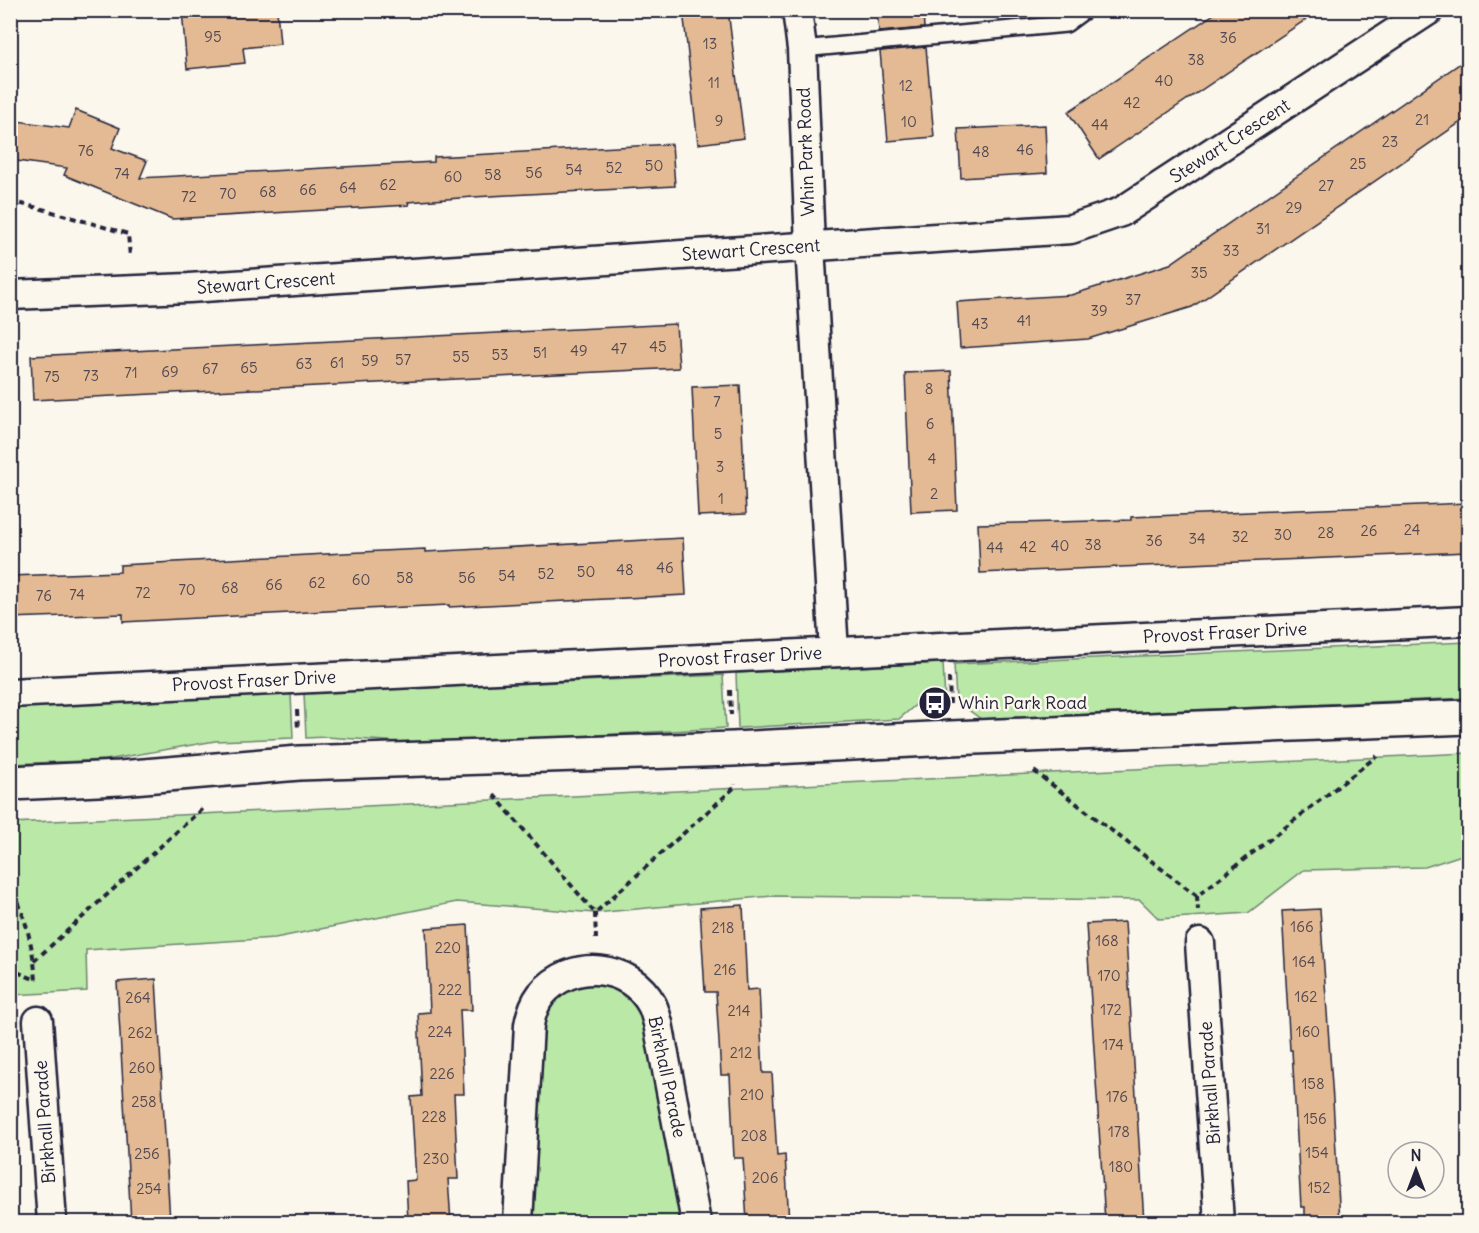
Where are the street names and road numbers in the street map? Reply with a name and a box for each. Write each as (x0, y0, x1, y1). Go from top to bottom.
street label: Whin Park Road (792, 87, 819, 217)
street label: Stewart Crescent (1165, 93, 1294, 188)
street label: Stewart Crescent (681, 233, 821, 266)
street label: Stewart Crescent (196, 266, 336, 299)
street label: Provost Fraser Drive (1142, 617, 1308, 648)
street label: Provost Fraser Drive (657, 641, 823, 672)
street label: Provost Fraser Drive (171, 665, 337, 696)
street label: Birkhall Parade (643, 1014, 692, 1140)
street label: Birkhall Parade (1194, 1021, 1225, 1145)
street label: Birkhall Parade (29, 1060, 60, 1184)

